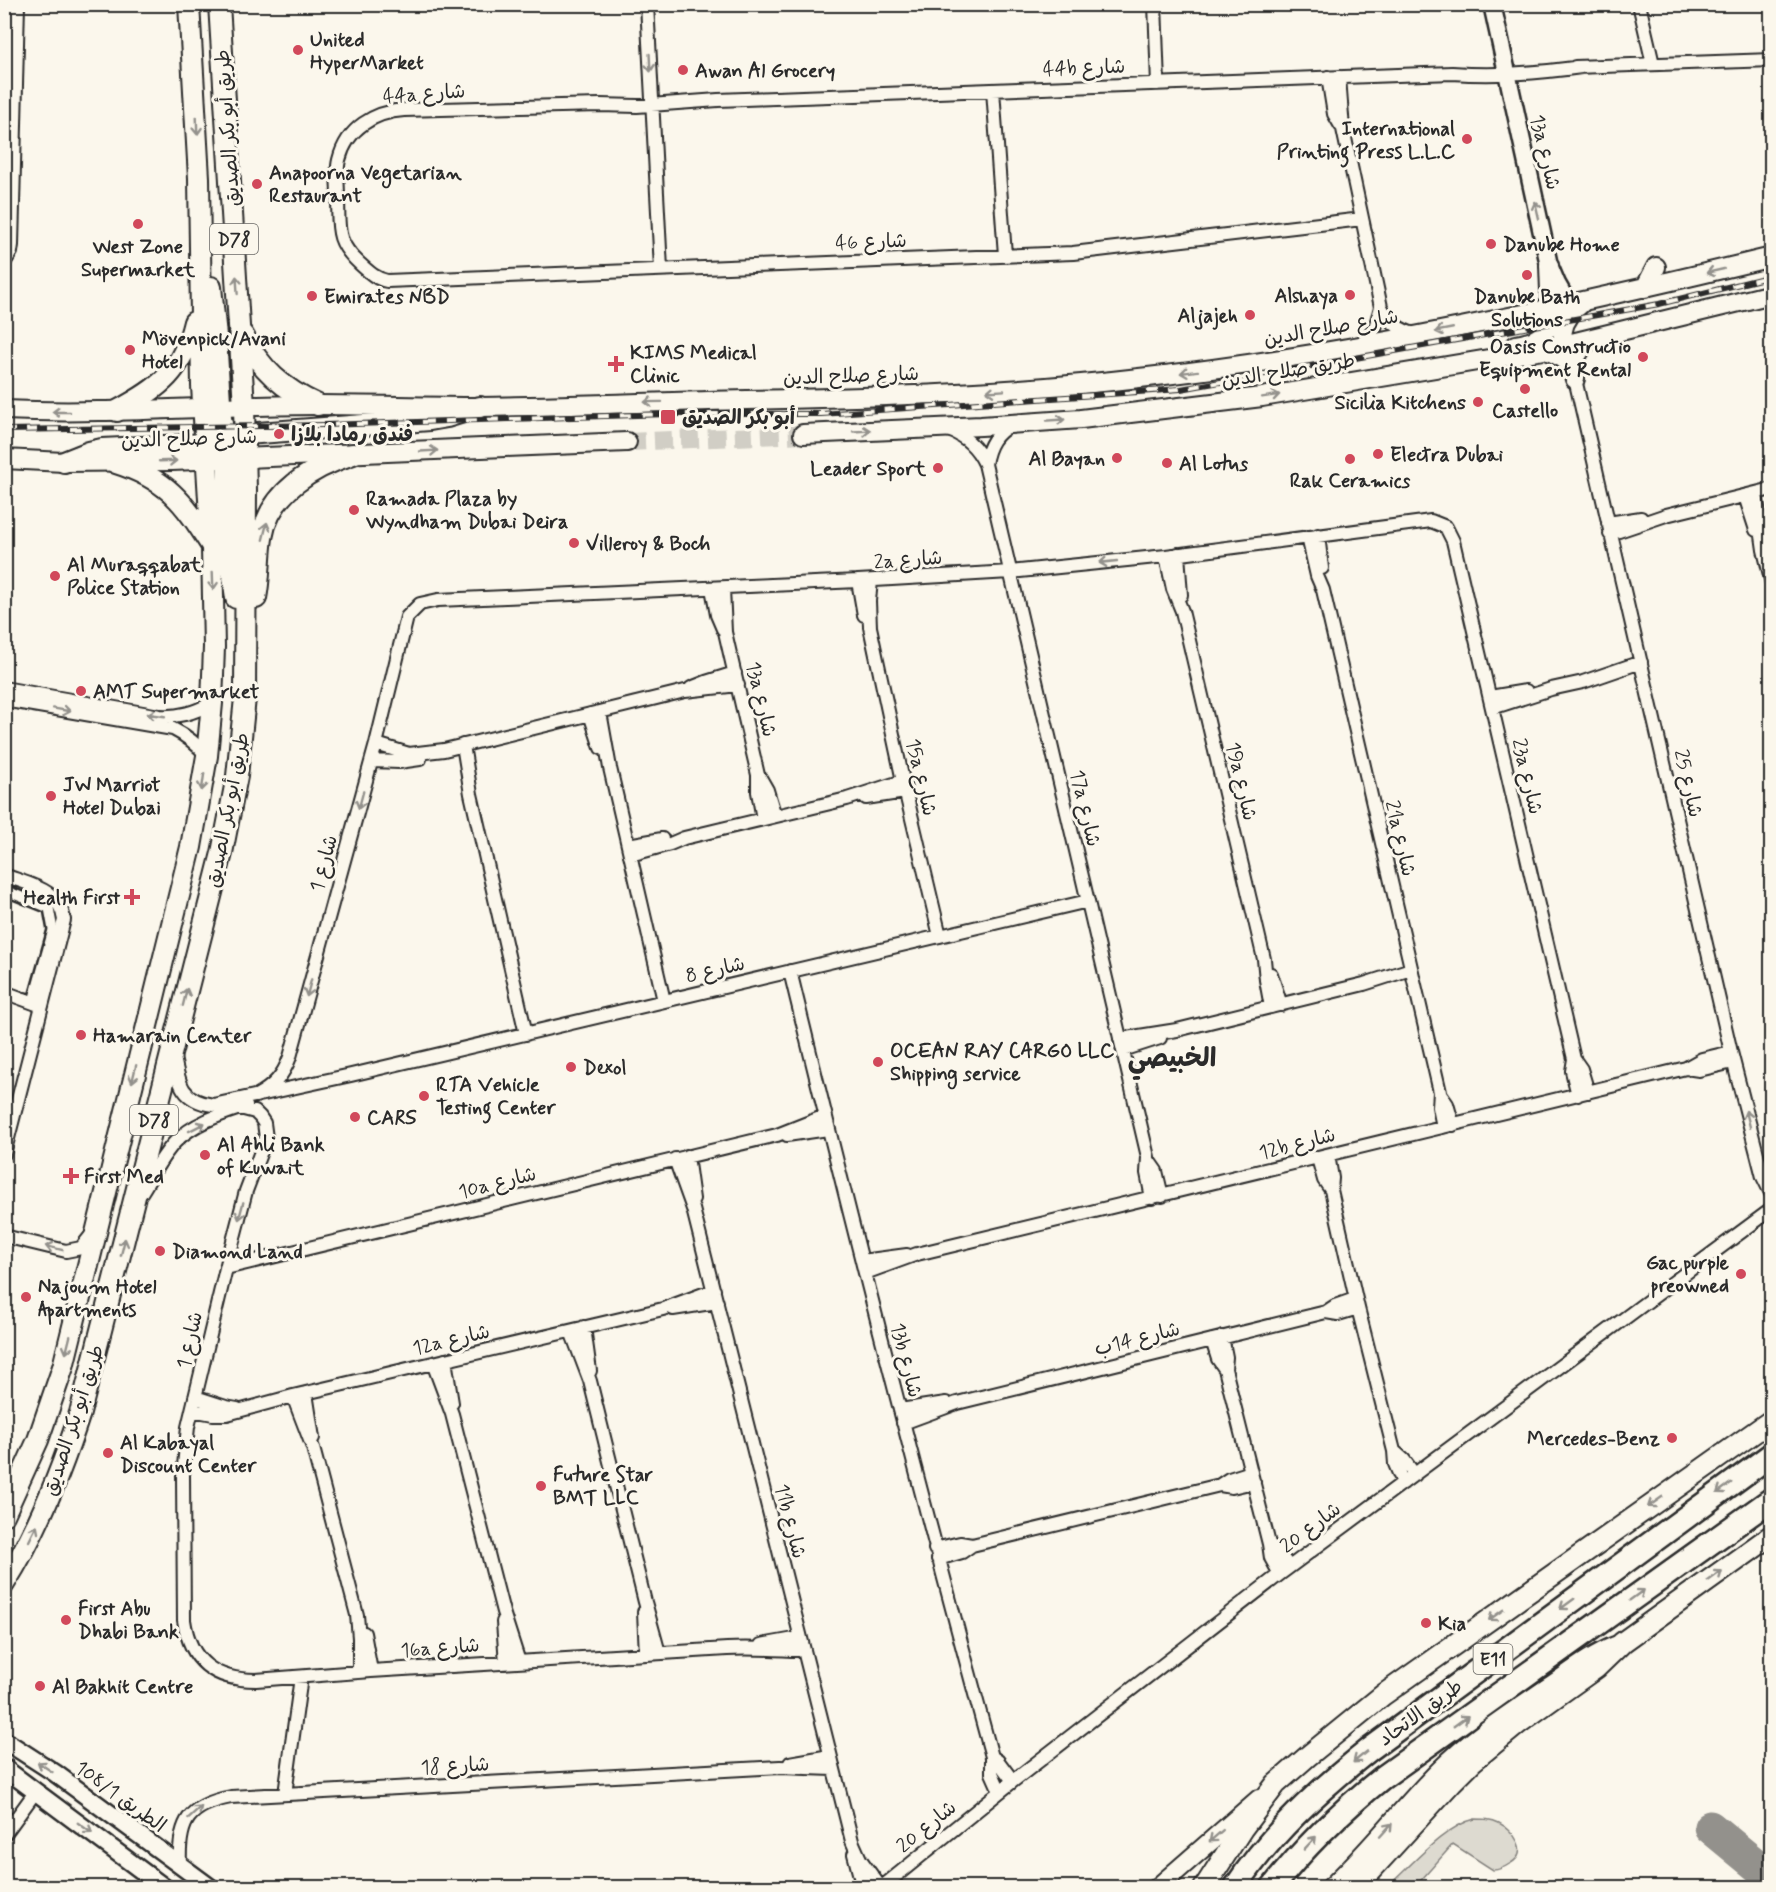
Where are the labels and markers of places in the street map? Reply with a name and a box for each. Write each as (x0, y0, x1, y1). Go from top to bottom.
place label: United HyperMarket (310, 27, 424, 77)
marker: United HyperMarket (291, 43, 305, 57)
place label: Awan Al Grocery (695, 58, 835, 85)
marker: Awan Al Grocery (676, 63, 690, 77)
place label: International Printing Press L.L.C (1277, 116, 1456, 168)
marker: International Printing Press L.L.C (1460, 132, 1474, 146)
place label: Anapoorna Vegetarian Restaurant (269, 160, 462, 210)
marker: Anapoorna Vegetarian Restaurant (250, 177, 264, 191)
marker: West Zone Supermarket (131, 217, 145, 231)
place label: Danube Home (1503, 232, 1620, 259)
place label: West Zone Supermarket (81, 234, 196, 284)
marker: Danube Home (1484, 237, 1498, 251)
marker: Danube Bath Solutions (1520, 268, 1534, 282)
place label: Alshaya (1275, 283, 1338, 310)
place label: Emirates NBD (324, 284, 450, 311)
place label: Danube Bath Solutions (1474, 284, 1581, 334)
marker: Alshaya (1343, 288, 1357, 302)
marker: Emirates NBD (305, 289, 319, 303)
place label: Aljajeh (1177, 303, 1238, 330)
marker: Aljajeh (1243, 308, 1257, 322)
place label: Mövenpick/Avani Hotel (142, 326, 286, 376)
place label: Oasis Constructio Equipment Rental (1479, 334, 1631, 384)
place label: KIMS Medical Clinic (630, 340, 757, 390)
marker: Mövenpick/Avani Hotel (123, 343, 137, 357)
marker: Oasis Constructio Equipment Rental (1636, 350, 1650, 364)
marker: KIMS Medical Clinic (607, 355, 625, 373)
marker: Castello (1518, 382, 1532, 396)
place label: Sicilia Kitchens (1334, 390, 1466, 417)
marker: Sicilia Kitchens (1471, 395, 1485, 409)
place label: Castello (1492, 398, 1558, 425)
place label: أبو بكر الصديق (682, 405, 796, 432)
marker: أبو بكر الصديق (659, 408, 677, 426)
place label: فندق رمادا بلازا (291, 422, 413, 449)
marker: فندق رمادا بلازا (272, 427, 286, 441)
place label: Electra Dubai (1390, 442, 1503, 469)
place label: Al Bayan (1028, 446, 1105, 473)
marker: Electra Dubai (1371, 447, 1385, 461)
marker: Al Bayan (1110, 451, 1124, 465)
place label: Al Lotus (1179, 451, 1248, 478)
marker: Rak Ceramics (1343, 452, 1357, 466)
place label: Leader Sport (810, 456, 927, 483)
marker: Al Lotus (1160, 456, 1174, 470)
marker: Leader Sport (931, 461, 945, 475)
place label: Rak Ceramics (1290, 468, 1411, 495)
place label: Ramada Plaza by Wyndham Dubai Deira (365, 486, 568, 536)
marker: Ramada Plaza by Wyndham Dubai Deira (347, 503, 361, 517)
place label: Villeroy & Boch (586, 531, 711, 558)
marker: Villeroy & Boch (567, 536, 581, 550)
place label: Al Muraqqabat Police Station (67, 552, 203, 602)
marker: Al Muraqqabat Police Station (48, 569, 62, 583)
place label: AMT Supermarket (93, 679, 260, 706)
marker: AMT Supermarket (74, 684, 88, 698)
place label: JW Marriot Hotel Dubai (63, 772, 161, 822)
marker: JW Marriot Hotel Dubai (44, 789, 58, 803)
place label: Health First (24, 885, 120, 912)
marker: Health First (125, 890, 139, 904)
place label: Hamarain Center (93, 1023, 252, 1050)
marker: Hamarain Center (74, 1028, 88, 1042)
place label: OCEAN RAY CARGO LLC Shipping service (890, 1038, 1115, 1090)
place label: Dexol (583, 1055, 627, 1082)
marker: OCEAN RAY CARGO LLC Shipping service (871, 1055, 885, 1069)
marker: Dexol (564, 1060, 578, 1074)
place label: RTA Vehicle Testing Center (436, 1072, 556, 1124)
marker: RTA Vehicle Testing Center (417, 1089, 431, 1103)
place label: CARS (367, 1105, 417, 1132)
marker: CARS (348, 1110, 362, 1124)
place label: Al Ahli Bank of Kuwait (217, 1132, 325, 1182)
marker: Al Ahli Bank of Kuwait (198, 1148, 212, 1162)
place label: First Med (84, 1164, 164, 1191)
marker: First Med (62, 1167, 80, 1185)
place label: Diamond Land (172, 1239, 303, 1266)
marker: Diamond Land (153, 1244, 167, 1258)
place label: Gac purple preowned (1646, 1250, 1730, 1300)
marker: Gac purple preowned (1734, 1267, 1748, 1281)
place label: Najoum Hotel Apartments (38, 1274, 157, 1325)
marker: Najoum Hotel Apartments (19, 1290, 33, 1304)
place label: Mercedes-Benz (1527, 1426, 1660, 1453)
place label: Al Kabayal Discount Center (120, 1430, 257, 1480)
marker: Mercedes-Benz (1665, 1431, 1679, 1445)
marker: Al Kabayal Discount Center (101, 1446, 115, 1460)
place label: Future Star BMT LLC (553, 1462, 654, 1512)
marker: Future Star BMT LLC (534, 1479, 548, 1493)
place label: First Abu Dhabi Bank (78, 1596, 179, 1646)
place label: Kia (1438, 1611, 1467, 1638)
marker: First Abu Dhabi Bank (59, 1613, 73, 1627)
marker: Kia (1419, 1616, 1433, 1630)
place label: Al Bakhit Centre (52, 1674, 193, 1701)
marker: Al Bakhit Centre (33, 1679, 47, 1693)

